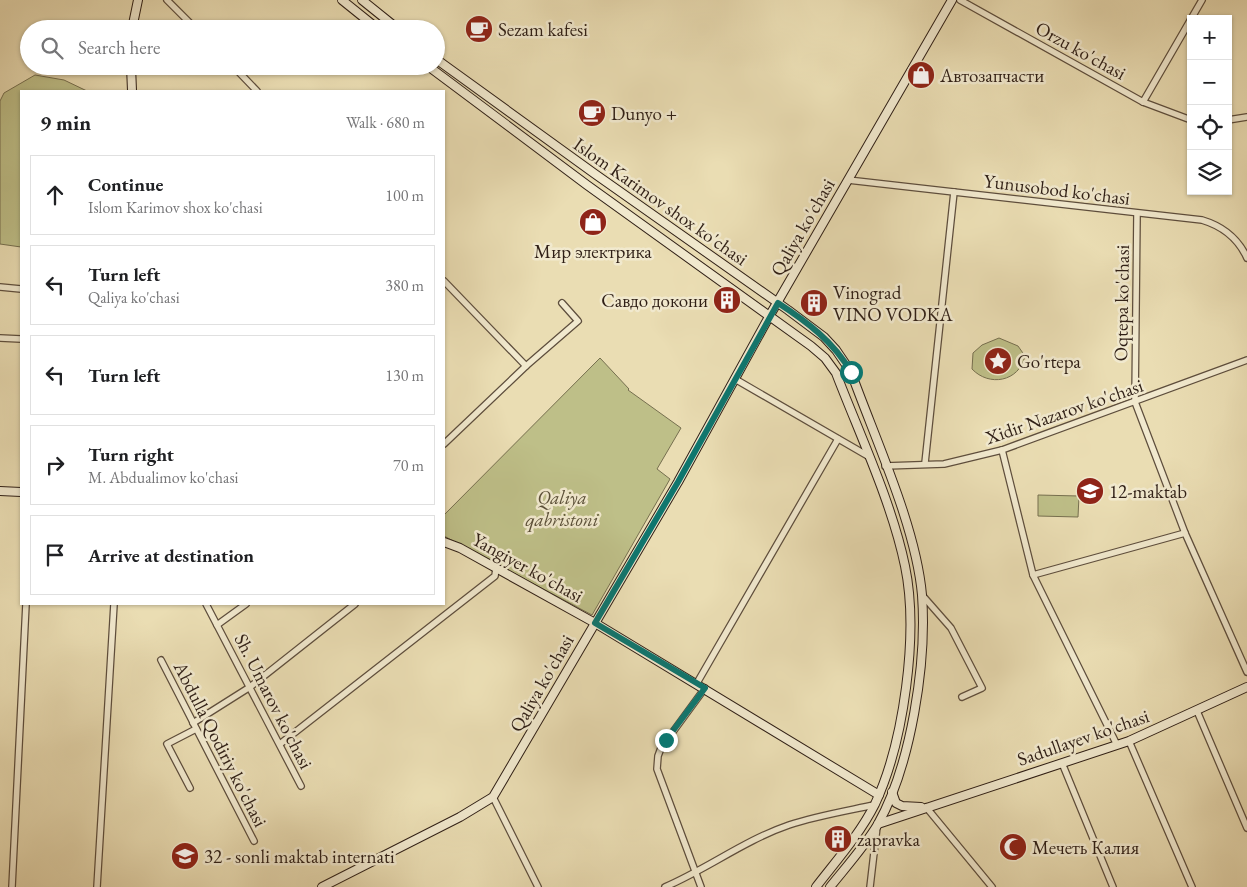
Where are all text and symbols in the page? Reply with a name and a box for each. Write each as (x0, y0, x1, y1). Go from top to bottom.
cafe icon: Sezam kafesi (464, 14, 494, 44)
street label: Orzu ko'chasi (1031, 15, 1131, 86)
map controls (1187, 15, 1232, 195)
button: + (1187, 15, 1232, 60)
place label: Sezam kafesi (498, 17, 588, 42)
search box (20, 20, 445, 75)
icon: search (38, 34, 66, 62)
text: Search here (78, 35, 160, 60)
shop icon: Автозапчасти (906, 60, 936, 90)
button: − (1187, 60, 1232, 105)
place label: Автозапчасти (939, 63, 1044, 88)
cafe icon: Dunyo + (577, 98, 607, 128)
place label: Dunyo + (611, 101, 677, 126)
button: locate (1187, 105, 1232, 150)
text: 9 min (40, 109, 91, 136)
text: Walk · 680 m (346, 112, 425, 133)
street label: Islom Karimov shox ko'chasi (569, 132, 753, 271)
button: layers (1187, 150, 1232, 195)
street label: Yunusobod ko'chasi (982, 168, 1132, 211)
text: Continue (88, 172, 163, 197)
street label: Qaliya ko'chasi (764, 174, 841, 281)
icon: ahead (41, 181, 69, 209)
text: 100 m (385, 185, 424, 206)
text: Islom Karimov shox ko'chasi (88, 197, 263, 218)
shop icon: Мир электрика (578, 207, 608, 237)
place label: Мир электрика (534, 239, 652, 264)
street label: Oqtepa ko'chasi (1108, 244, 1135, 362)
text: Turn left (88, 262, 160, 287)
icon: left (41, 271, 69, 299)
text: 380 m (385, 275, 424, 296)
place label: Vinograd VINO VODKA (833, 280, 953, 327)
building icon: Савдо докони (712, 285, 742, 315)
text: Qaliya ko'chasi (88, 287, 180, 308)
place label: Савдо докони (601, 288, 708, 313)
building icon: Vinograd VINO VODKA (799, 288, 829, 318)
place icon: Go'rtepa (983, 346, 1013, 376)
place label: Go'rtepa (1017, 349, 1081, 374)
icon: left (41, 361, 69, 389)
route start (840, 361, 863, 384)
text: Turn left (88, 363, 160, 388)
text: 130 m (385, 365, 424, 386)
street label: Xidir Nazarov ko'chasi (981, 373, 1147, 450)
text: Turn right (88, 442, 174, 467)
icon: right (41, 451, 69, 479)
text: 70 m (393, 455, 424, 476)
text: M. Abdualimov ko'chasi (88, 467, 238, 488)
school or university icon: 12-maktab (1075, 476, 1105, 506)
place label: 12-maktab (1109, 479, 1187, 504)
park label: Qaliya qabristoni (526, 485, 600, 533)
street label: Yangiyer ko'chasi (468, 527, 588, 608)
icon: arrive (41, 541, 69, 569)
text: Arrive at destination (88, 543, 254, 568)
street label: Sh. Umarov ko'chasi (229, 629, 319, 773)
street label: Qaliya ko'chasi (503, 630, 580, 737)
street label: Abdulla Qodiriy ko'chasi (168, 656, 273, 831)
street label: Sadullayev ko'chasi (1014, 703, 1153, 772)
route end (655, 729, 678, 752)
building icon: zapravka (823, 824, 853, 854)
place label: zapravka (857, 827, 920, 852)
mosque icon: Мечеть Калия (998, 832, 1028, 862)
place label: Мечеть Калия (1032, 835, 1140, 860)
school or university icon: 32 - sonli maktab internati (170, 841, 200, 871)
place label: 32 - sonli maktab internati (204, 844, 395, 869)

